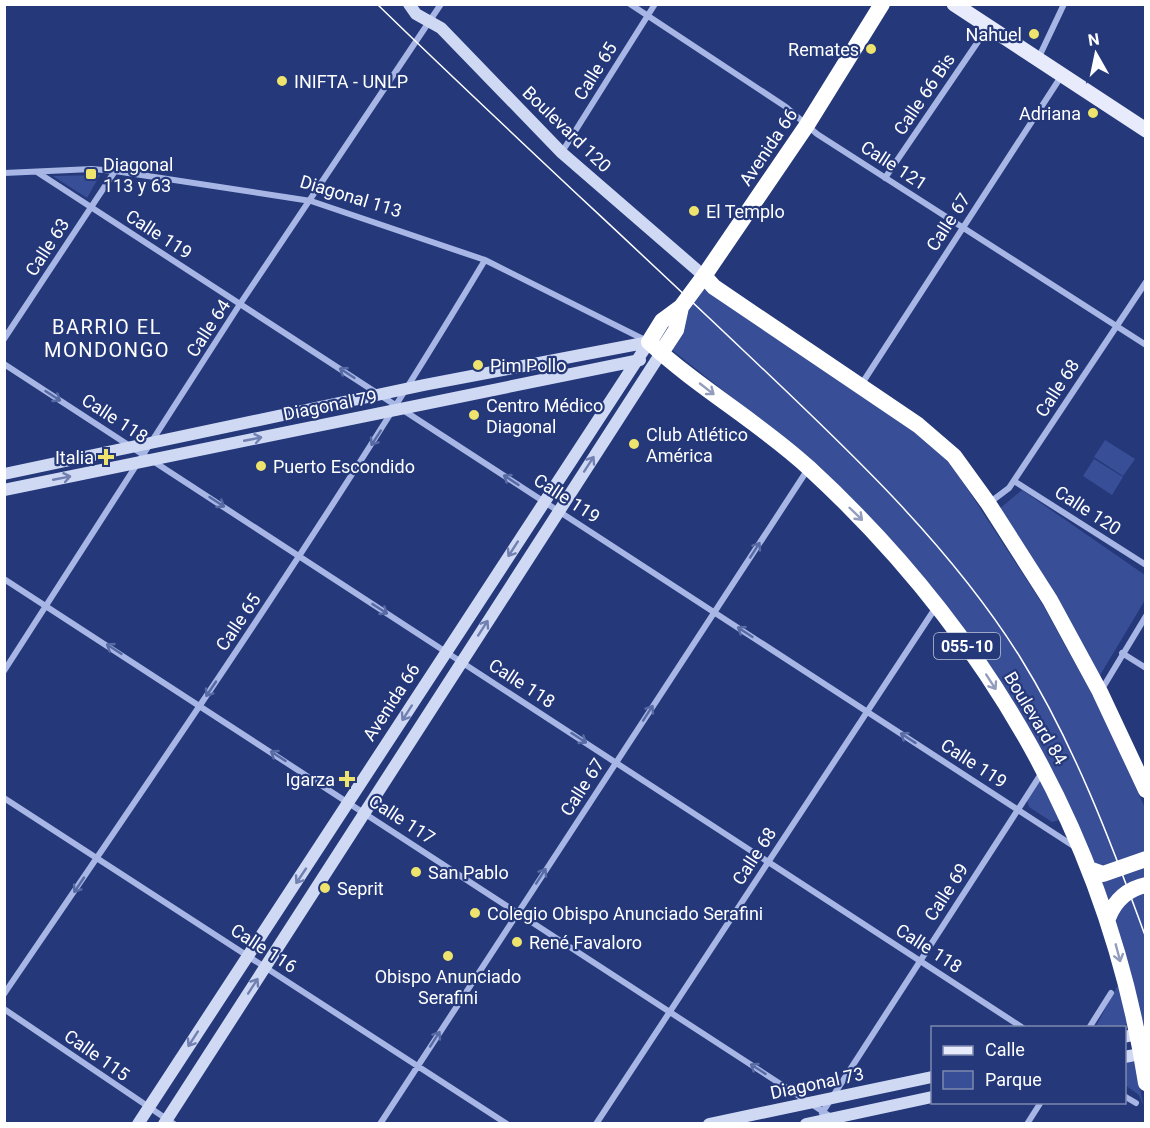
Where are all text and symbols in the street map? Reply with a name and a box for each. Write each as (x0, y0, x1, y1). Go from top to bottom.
place label: Nahuel (966, 24, 1022, 45)
north arrow (1066, 24, 1126, 84)
marker: Nahuel (1027, 27, 1041, 41)
text: N (1087, 29, 1101, 50)
street label: Calle 65 (569, 38, 621, 104)
place label: Remates (788, 39, 859, 60)
marker: Remates (864, 42, 878, 56)
street label: Calle 66 Bis (889, 49, 959, 139)
place label: INIFTA - UNLP (294, 71, 408, 92)
marker: INIFTA - UNLP (275, 74, 289, 88)
street label: Boulevard 120 (519, 82, 615, 176)
place label: Adriana (1019, 103, 1081, 124)
street label: Avenida 66 (735, 104, 801, 190)
marker: Adriana (1086, 106, 1100, 120)
street label: Calle 121 (857, 136, 931, 194)
place label: Diagonal 113 y 63 (103, 154, 173, 196)
marker: Diagonal 113 y 63 (84, 167, 98, 181)
street label: Diagonal 113 (298, 171, 404, 221)
street label: Calle 67 (922, 189, 974, 255)
place label: El Templo (706, 201, 785, 222)
marker: El Templo (687, 204, 701, 218)
street label: Calle 119 (122, 205, 196, 263)
street label: Calle 63 (21, 214, 73, 280)
street label: Calle 64 (182, 295, 234, 361)
district label: BARRIO EL MONDONGO (44, 315, 170, 362)
place label: Pim Pollo (490, 355, 567, 376)
street label: Calle 68 (1031, 355, 1083, 421)
marker: Pim Pollo (471, 358, 485, 372)
one-way arrow (339, 367, 356, 379)
one-way arrow (699, 383, 715, 395)
street label: Diagonal 79 (281, 386, 379, 424)
street label: Calle 118 (78, 389, 152, 447)
one-way arrow (45, 390, 62, 403)
place label: Centro Médico Diagonal (486, 395, 603, 437)
marker: Centro Médico Diagonal (467, 408, 481, 422)
place label: Club Atlético América (646, 424, 748, 466)
one-way arrow (370, 430, 383, 447)
one-way arrow (243, 433, 262, 444)
marker: Club Atlético América (627, 437, 641, 451)
place label: Italia (55, 447, 94, 468)
marker: Italia (99, 450, 113, 464)
place label: Puerto Escondido (273, 456, 415, 477)
one-way arrow (584, 456, 596, 473)
marker: Puerto Escondido (254, 459, 268, 473)
street label: Calle 119 (530, 469, 604, 527)
one-way arrow (52, 472, 71, 483)
one-way arrow (502, 473, 519, 486)
street label: Calle 120 (1051, 481, 1125, 539)
one-way arrow (208, 496, 225, 508)
one-way arrow (849, 507, 864, 522)
one-way arrow (507, 540, 519, 557)
one-way arrow (749, 542, 761, 559)
street label: Calle 65 (211, 589, 265, 655)
one-way arrow (372, 603, 388, 615)
one-way arrow (478, 620, 490, 637)
one-way arrow (736, 625, 753, 638)
road number: 055-10 (934, 633, 1000, 659)
one-way arrow (106, 643, 123, 655)
street label: Calle 118 (485, 654, 559, 712)
street label: Avenida 66 (358, 659, 424, 745)
street label: Boulevard 84 (1000, 668, 1072, 768)
one-way arrow (986, 673, 998, 690)
one-way arrow (205, 680, 217, 696)
one-way arrow (401, 704, 413, 720)
one-way arrow (642, 705, 654, 722)
one-way arrow (900, 732, 917, 744)
one-way arrow (570, 733, 587, 745)
street label: Calle 119 (937, 734, 1011, 792)
one-way arrow (270, 750, 286, 762)
street label: Calle 67 (556, 754, 608, 820)
place label: Igarza (285, 769, 335, 790)
marker: Igarza (340, 772, 354, 786)
street label: Calle 117 (365, 790, 439, 848)
street label: Calle 68 (728, 823, 780, 889)
street label: Calle 69 (920, 859, 972, 925)
place label: San Pablo (428, 862, 509, 883)
marker: San Pablo (409, 865, 423, 879)
one-way arrow (295, 867, 307, 884)
one-way arrow (536, 868, 548, 885)
one-way arrow (72, 877, 85, 894)
place label: Seprit (337, 878, 384, 899)
marker: Seprit (318, 881, 332, 895)
place label: Colegio Obispo Anunciado Serafini (487, 903, 763, 924)
marker: Colegio Obispo Anunciado Serafini (468, 906, 482, 920)
street label: Calle 116 (227, 919, 301, 977)
street label: Calle 118 (892, 919, 966, 977)
place label: René Favaloro (529, 932, 642, 953)
marker: René Favaloro (510, 935, 524, 949)
one-way arrow (1113, 943, 1124, 962)
marker: Obispo Anunciado Serafini (441, 949, 455, 963)
place label: Obispo Anunciado Serafini (375, 966, 521, 1008)
one-way arrow (247, 978, 259, 995)
street label: Calle 115 (60, 1025, 134, 1085)
legend (931, 1026, 1126, 1104)
one-way arrow (187, 1030, 199, 1047)
one-way arrow (428, 1031, 441, 1048)
text: Calle (985, 1039, 1025, 1060)
one-way arrow (750, 1062, 767, 1074)
street label: Diagonal 73 (768, 1063, 866, 1103)
text: Parque (985, 1069, 1042, 1090)

